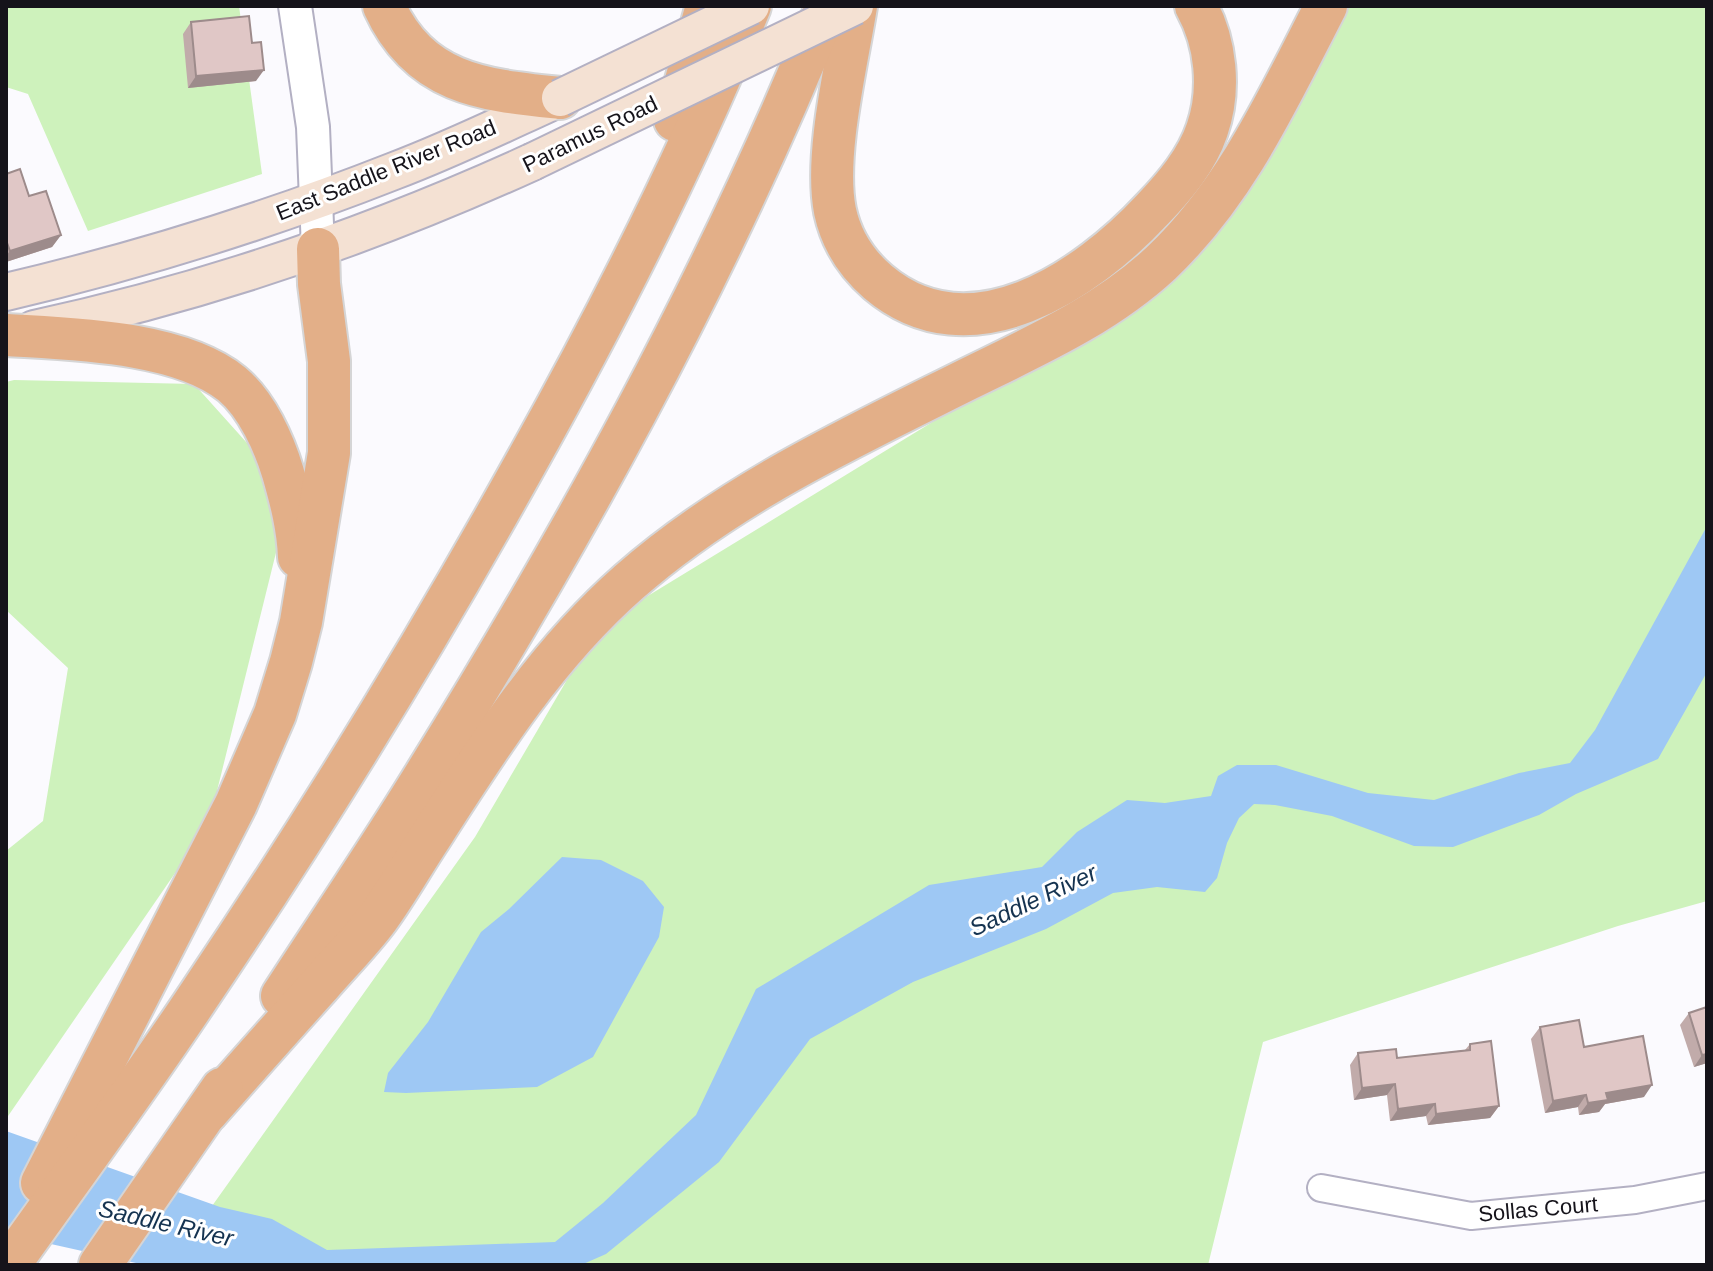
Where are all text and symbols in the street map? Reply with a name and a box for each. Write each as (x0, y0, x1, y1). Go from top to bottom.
street label: Paramus Road (519, 91, 661, 177)
street label: East Saddle River Road (272, 114, 500, 226)
water label: Saddle River (965, 858, 1102, 941)
street label: Sollas Court (1477, 1191, 1599, 1227)
water label: Saddle River (96, 1194, 237, 1252)

